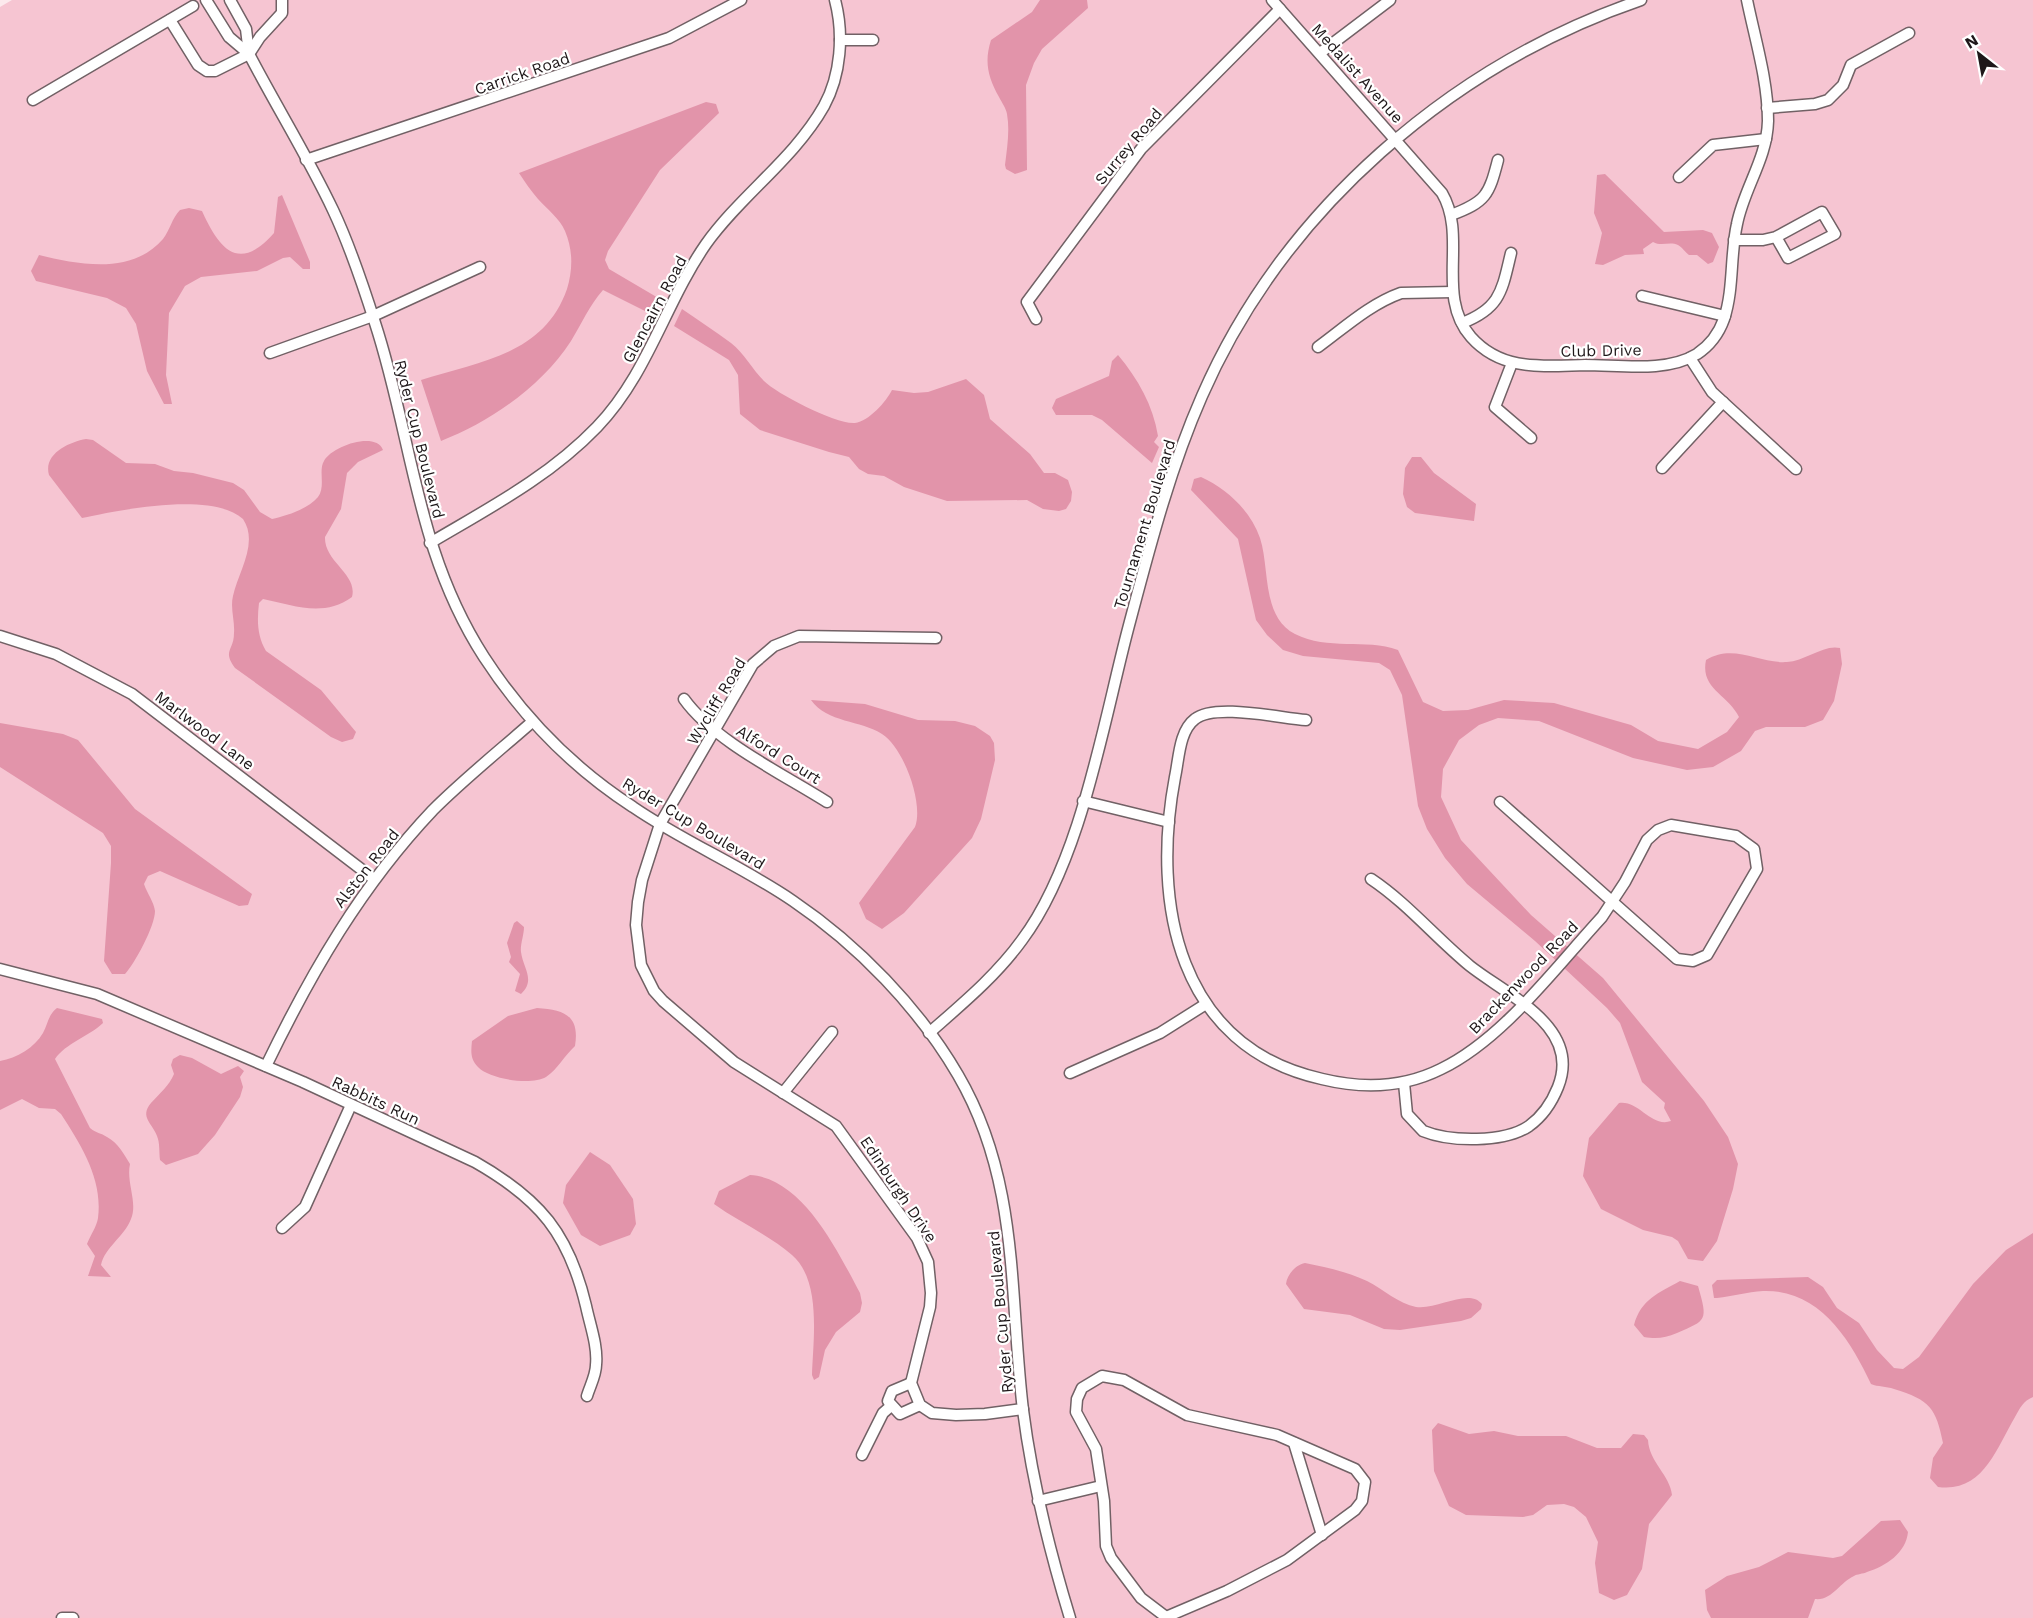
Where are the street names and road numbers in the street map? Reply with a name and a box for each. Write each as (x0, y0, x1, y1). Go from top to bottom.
street label: Medalist Avenue (1308, 20, 1407, 127)
street label: Carrick Road (472, 48, 572, 99)
street label: Surrey Road (1091, 104, 1166, 188)
street label: Glencairn Road (618, 252, 691, 366)
street label: Club Drive (1560, 340, 1642, 361)
street label: Ryder Cup Boulevard (391, 358, 448, 520)
street label: Tournament Boulevard (1110, 437, 1179, 611)
street label: Wycliff Road (683, 654, 750, 748)
street label: Marlwood Lane (151, 687, 258, 774)
street label: Alford Court (733, 721, 825, 788)
street label: Ryder Cup Boulevard (619, 773, 768, 874)
street label: Alston Road (330, 825, 403, 911)
street label: Brackenwood Road (1465, 917, 1582, 1038)
street label: Rabbits Run (329, 1072, 423, 1129)
street label: Edinburgh Drive (856, 1133, 941, 1246)
street label: Ryder Cup Boulevard (984, 1230, 1017, 1394)

